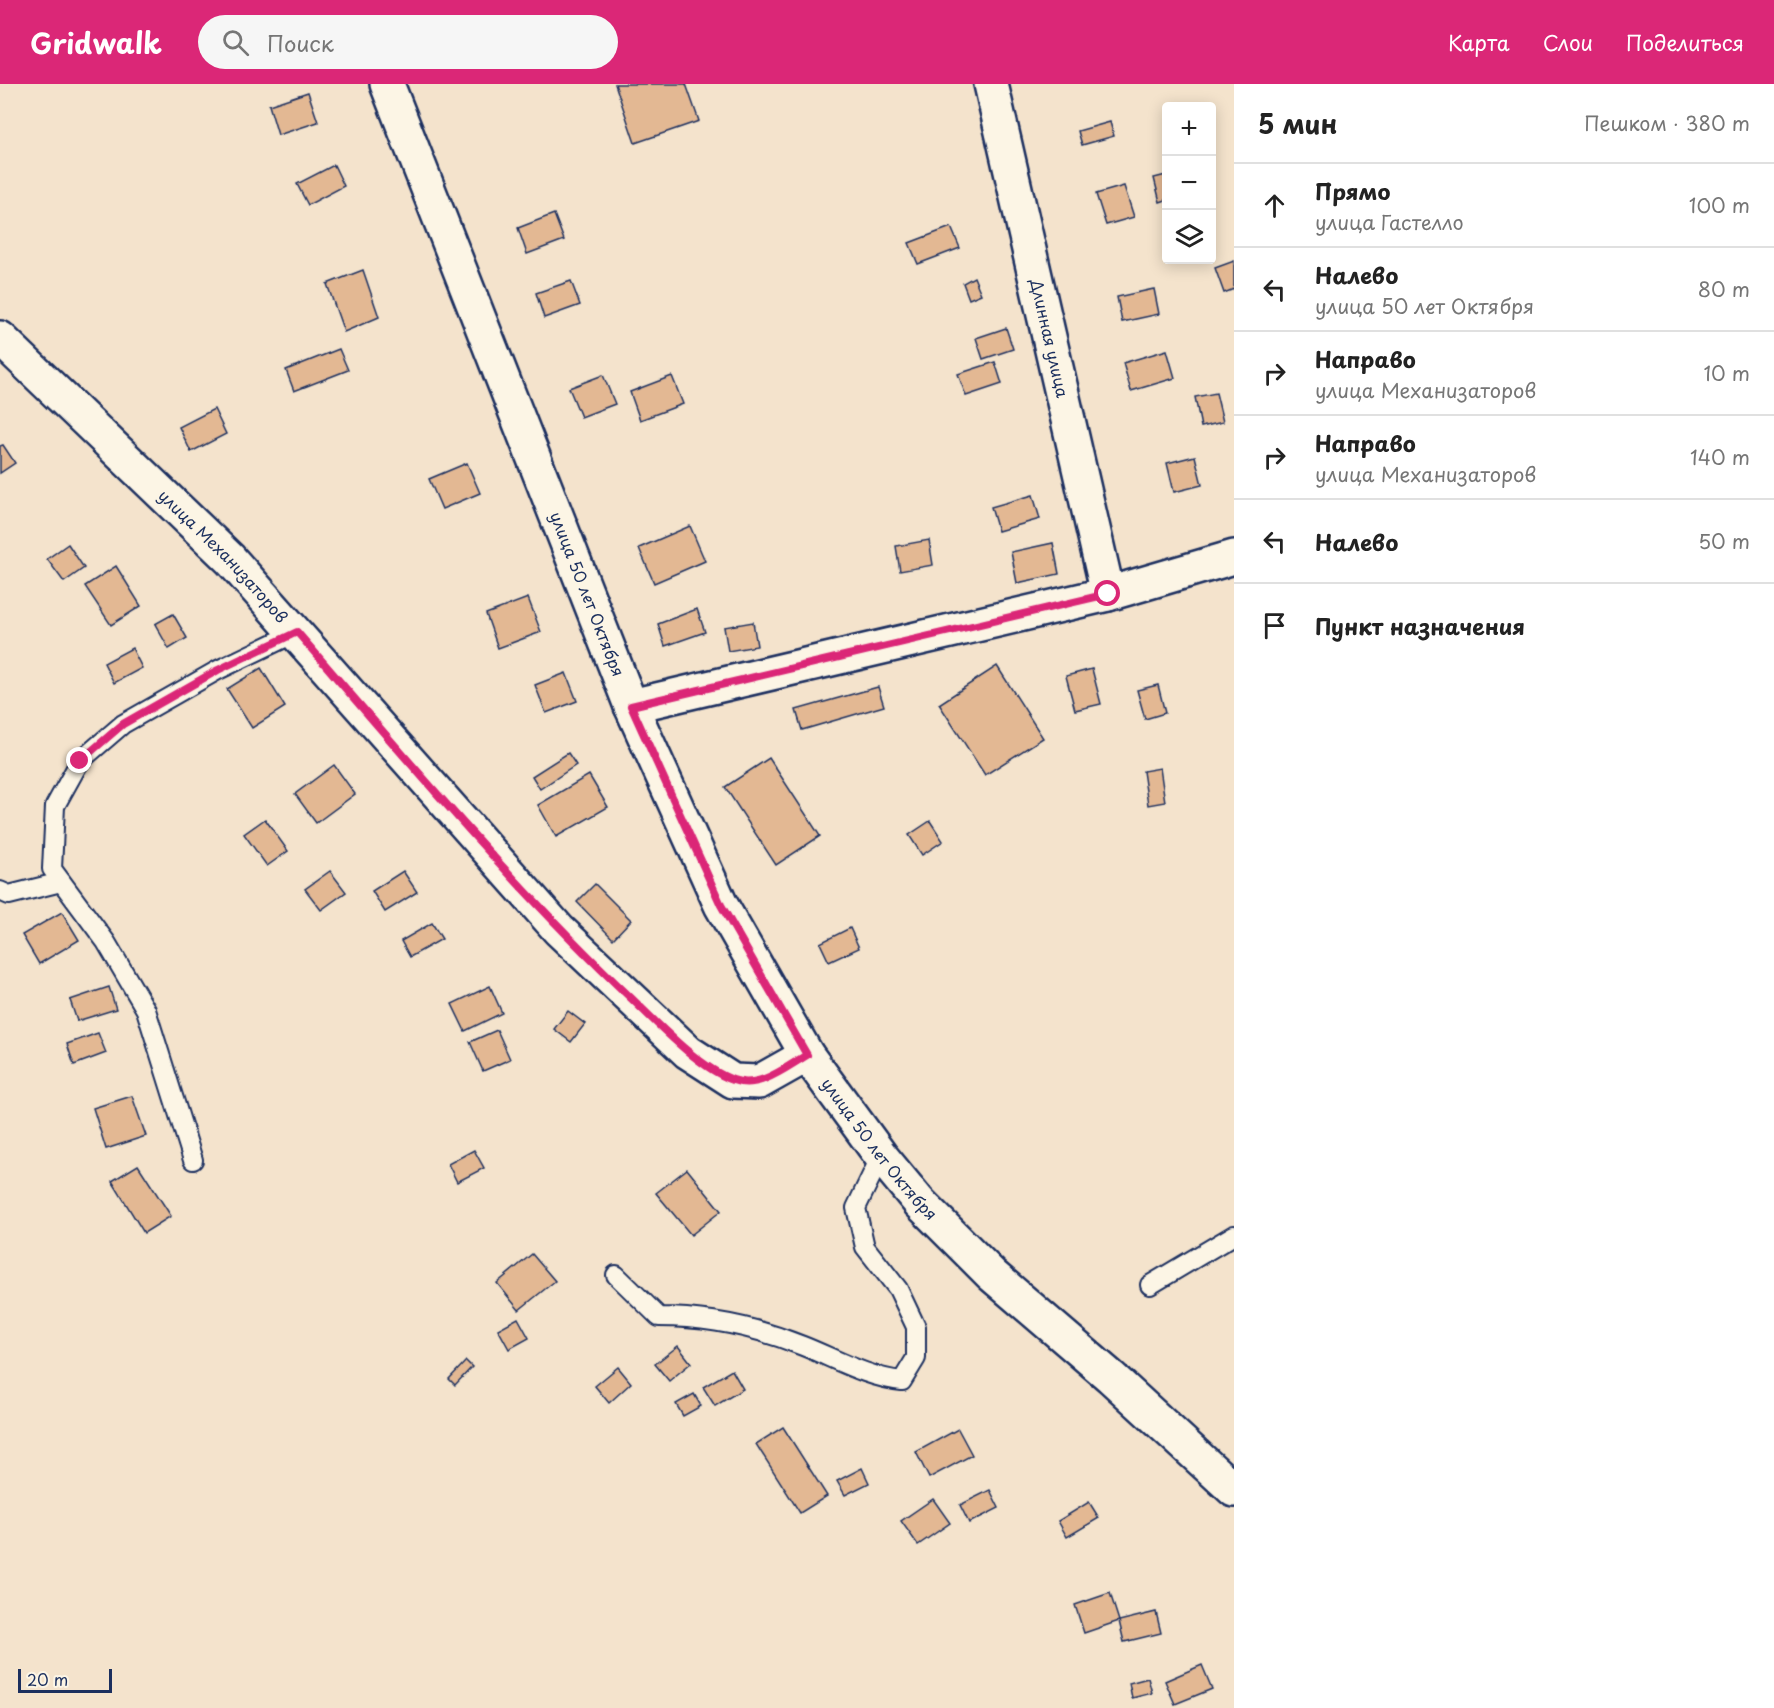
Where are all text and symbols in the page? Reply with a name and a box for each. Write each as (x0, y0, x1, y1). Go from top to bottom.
search box (198, 15, 618, 69)
text: Gridwalk (30, 21, 162, 64)
icon: search (219, 26, 252, 59)
text: Поиск (267, 26, 334, 59)
text: Карта (1448, 26, 1510, 58)
text: Слои (1543, 26, 1593, 58)
text: Поделиться (1626, 26, 1744, 58)
map controls (1162, 102, 1216, 264)
button: + (1162, 102, 1216, 156)
text: 5 мин (1258, 104, 1337, 143)
text: Пешком · 380 m (1584, 108, 1750, 138)
button: − (1162, 156, 1216, 210)
text: Прямо (1315, 174, 1390, 207)
icon: ahead (1258, 189, 1291, 222)
text: 100 m (1689, 190, 1750, 220)
text: улица Гастелло (1315, 207, 1464, 237)
button: layers (1162, 210, 1216, 264)
text: Налево (1315, 258, 1398, 291)
icon: left (1258, 273, 1291, 306)
text: 80 m (1698, 274, 1750, 304)
street label: Длинная улица (1025, 276, 1076, 400)
text: улица 50 лет Октября (1315, 291, 1534, 321)
text: Направо (1315, 342, 1416, 375)
icon: right (1258, 357, 1291, 390)
text: 10 m (1703, 358, 1750, 388)
text: улица Механизаторов (1315, 375, 1536, 405)
text: Направо (1315, 426, 1416, 459)
icon: right (1258, 441, 1291, 474)
text: 140 m (1690, 442, 1750, 472)
text: улица Механизаторов (1315, 459, 1536, 489)
street label: улица Механизаторов (153, 483, 294, 627)
street label: улица 50 лет Октября (545, 508, 631, 680)
icon: left (1258, 525, 1291, 558)
text: Налево (1315, 525, 1398, 558)
text: 50 m (1698, 526, 1750, 556)
route start (1094, 580, 1120, 606)
icon: arrive (1258, 609, 1291, 642)
text: Пункт назначения (1315, 609, 1525, 642)
route end (66, 747, 92, 773)
street label: улица 50 лет Октября (816, 1072, 943, 1225)
scale bar (18, 1666, 112, 1694)
text: 20 m (27, 1667, 68, 1691)

